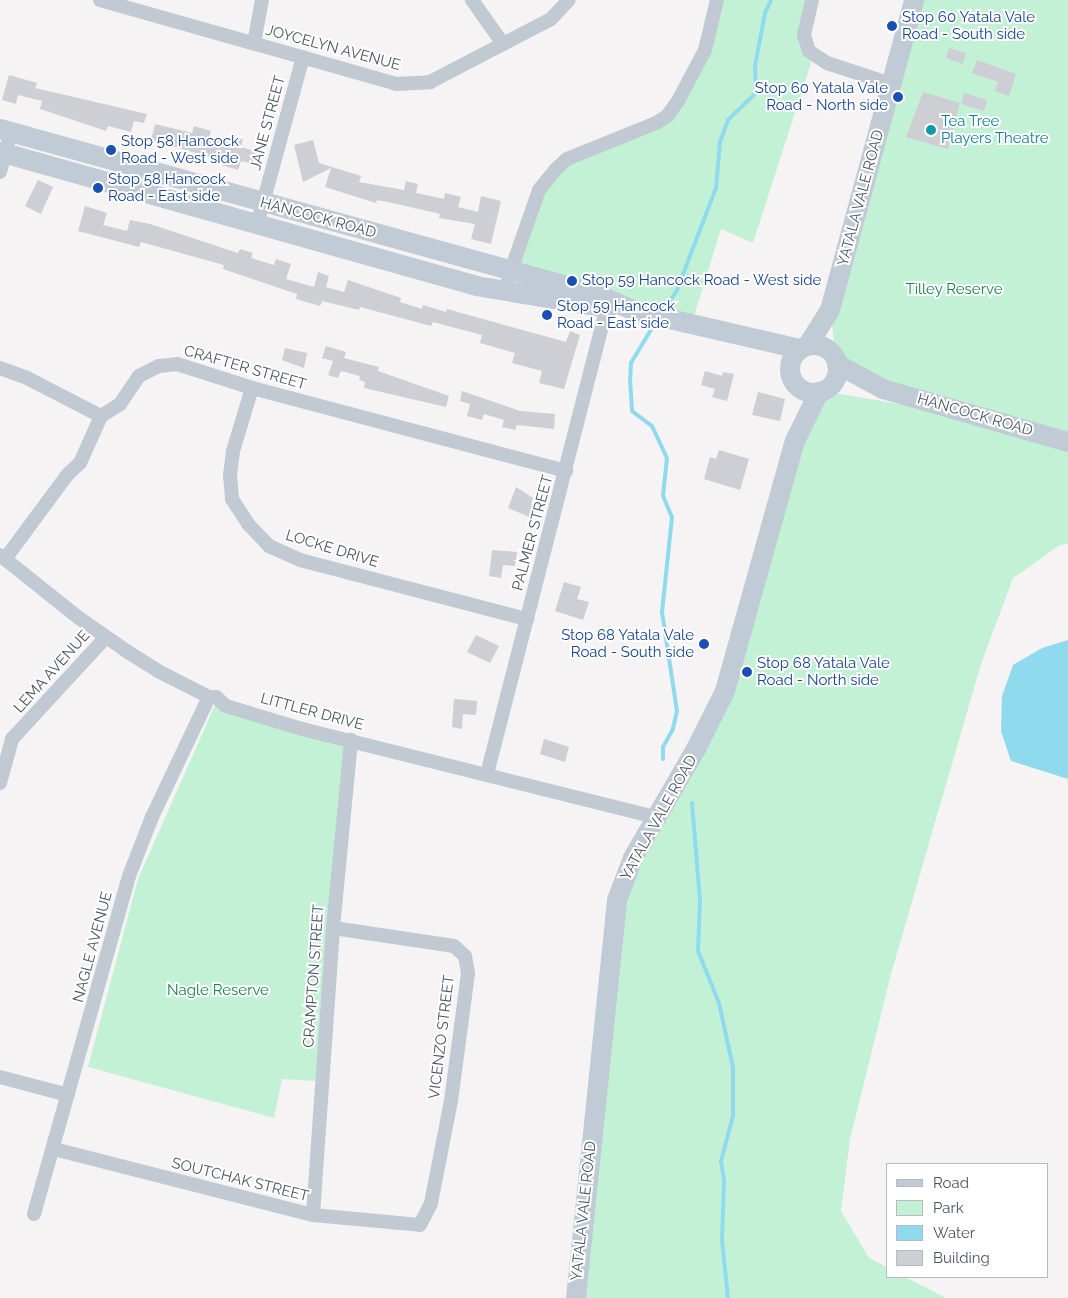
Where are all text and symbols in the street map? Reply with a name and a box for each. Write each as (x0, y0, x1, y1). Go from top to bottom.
place label: Stop 60 Yatala Vale Road - South side (902, 8, 1036, 43)
marker: Stop 60 Yatala Vale Road - South side (886, 20, 898, 32)
street label: JOYCELYN AVENUE (263, 21, 403, 75)
street label: JANE STREET (247, 74, 289, 172)
place label: Stop 60 Yatala Vale Road - North side (754, 79, 888, 114)
marker: Stop 60 Yatala Vale Road - North side (892, 91, 904, 103)
place label: Tea Tree Players Theatre (941, 112, 1049, 147)
marker: Tea Tree Players Theatre (925, 124, 937, 136)
street label: YATALA VALE ROAD (834, 127, 888, 269)
place label: Stop 58 Hancock Road - West side (121, 132, 239, 167)
marker: Stop 58 Hancock Road - West side (105, 144, 117, 156)
place label: Stop 58 Hancock Road - East side (108, 170, 226, 205)
marker: Stop 58 Hancock Road - East side (92, 182, 104, 194)
street label: HANCOCK ROAD (258, 194, 378, 242)
place label: Stop 59 Hancock Road - West side (582, 272, 822, 290)
marker: Stop 59 Hancock Road - West side (566, 275, 578, 287)
park label: Tilley Reserve (905, 281, 1003, 299)
place label: Stop 59 Hancock Road - East side (557, 297, 675, 332)
marker: Stop 59 Hancock Road - East side (541, 309, 553, 321)
street label: CRAFTER STREET (182, 342, 308, 394)
street label: HANCOCK ROAD (915, 390, 1035, 440)
street label: PALMER STREET (509, 473, 557, 593)
street label: LOCKE DRIVE (283, 526, 381, 572)
place label: Stop 68 Yatala Vale Road - South side (560, 626, 694, 661)
street label: LEMA AVENUE (10, 627, 94, 717)
marker: Stop 68 Yatala Vale Road - South side (698, 638, 710, 650)
place label: Stop 68 Yatala Vale Road - North side (757, 654, 891, 689)
marker: Stop 68 Yatala Vale Road - North side (741, 666, 753, 678)
street label: LITTLER DRIVE (259, 690, 365, 734)
street label: YATALA VALE ROAD (617, 752, 701, 884)
street label: NAGLE AVENUE (70, 889, 116, 1005)
street label: CRAMPTON STREET (300, 904, 328, 1048)
street label: VICENZO STREET (425, 974, 459, 1100)
park label: Nagle Reserve (167, 982, 269, 1000)
street label: YATALA VALE ROAD (568, 1140, 600, 1282)
street label: SOUTCHAK STREET (169, 1154, 311, 1206)
legend (886, 1163, 1048, 1278)
text: Road (933, 1174, 969, 1192)
text: Park (933, 1199, 964, 1217)
text: Water (933, 1224, 975, 1242)
text: Building (933, 1249, 990, 1267)

